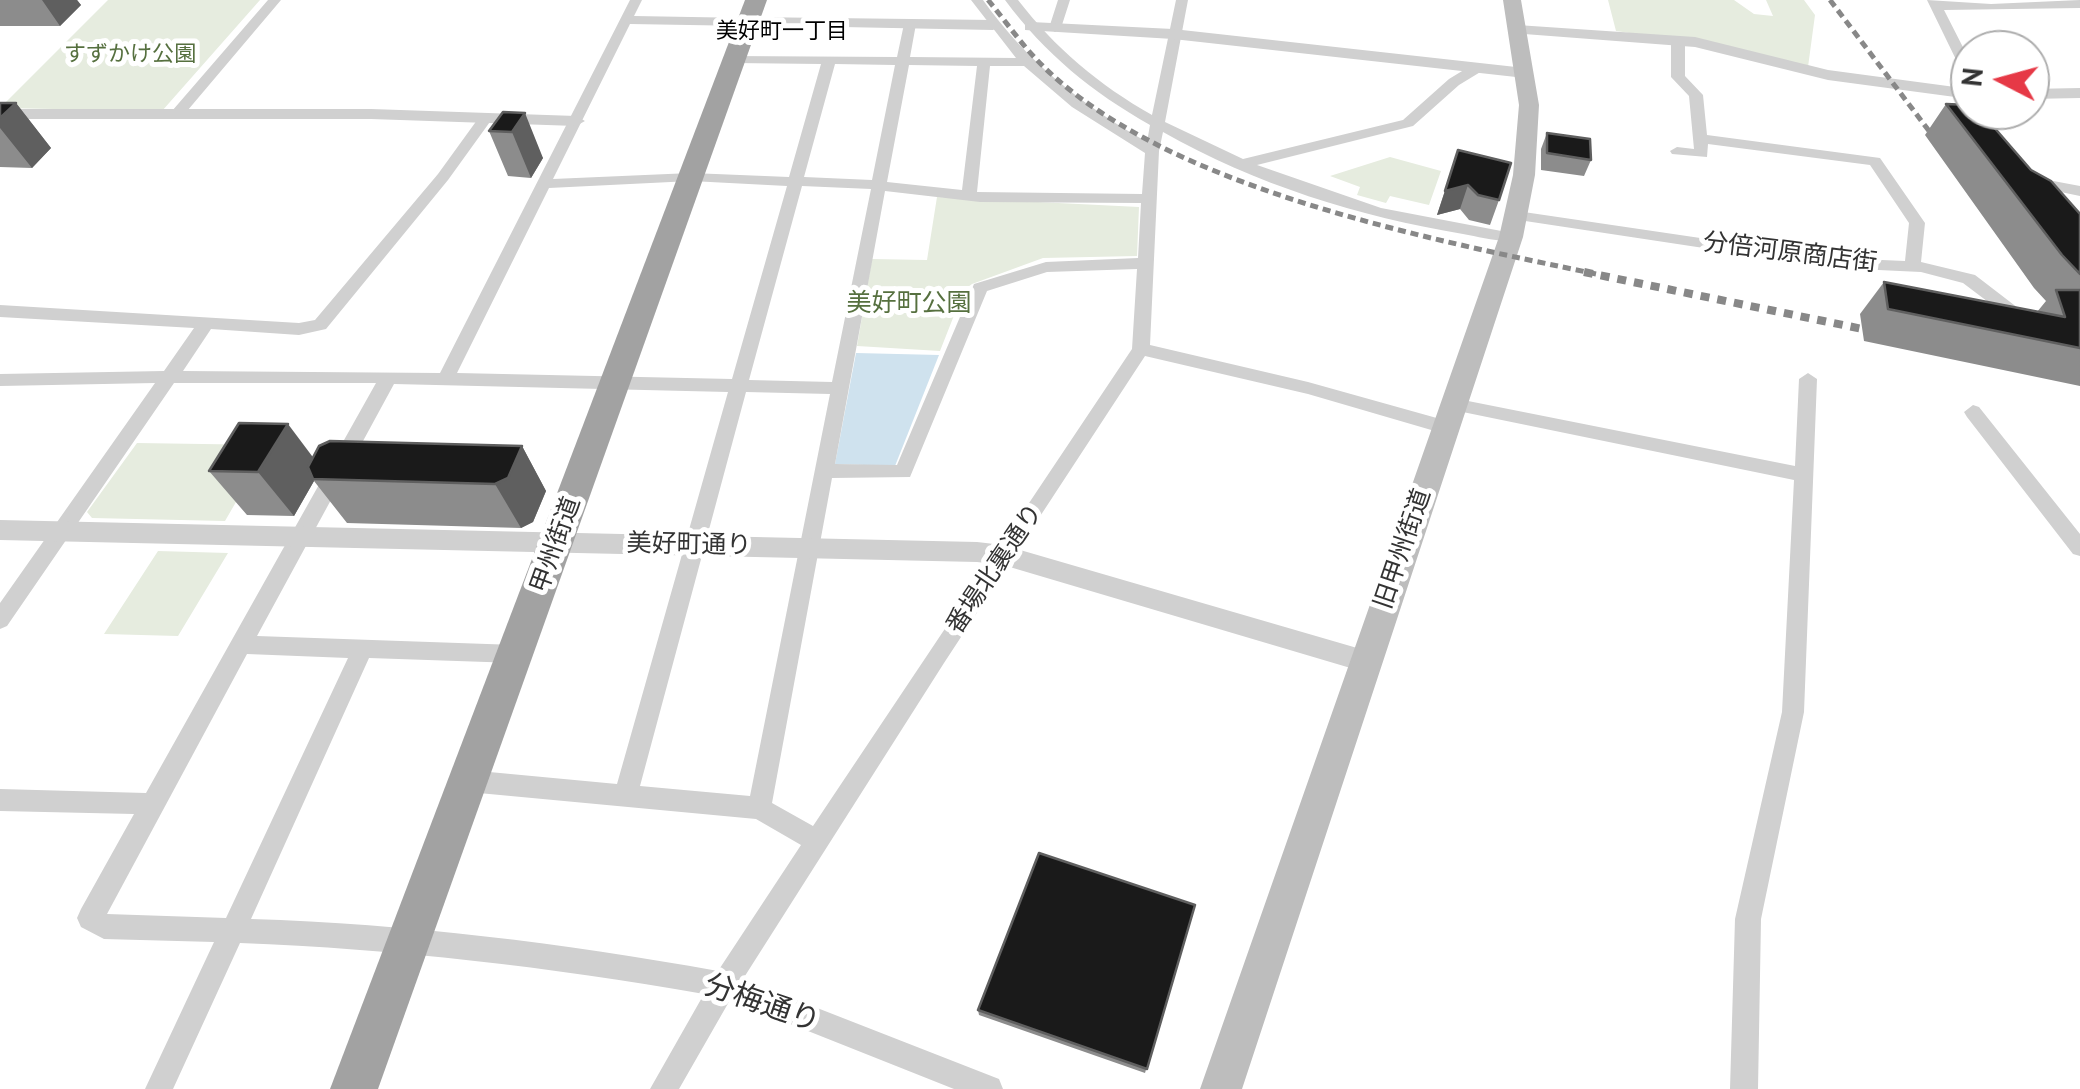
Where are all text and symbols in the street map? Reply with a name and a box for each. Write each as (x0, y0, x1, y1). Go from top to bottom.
district label: 美好町一丁目 (716, 19, 848, 45)
north arrow (1950, 30, 2050, 130)
park label: すずかけ公園 (64, 42, 196, 68)
text: N (1952, 66, 1991, 88)
street label: 分倍河原商店街 (1701, 227, 1879, 279)
park label: 美好町公園 (847, 289, 971, 319)
street label: 旧甲州街道 (1368, 485, 1438, 613)
street label: 甲州街道 (525, 493, 587, 597)
street label: 番場北裏通り (941, 498, 1049, 640)
street label: 美好町通り (626, 529, 752, 561)
street label: 分梅通り (699, 967, 825, 1041)

